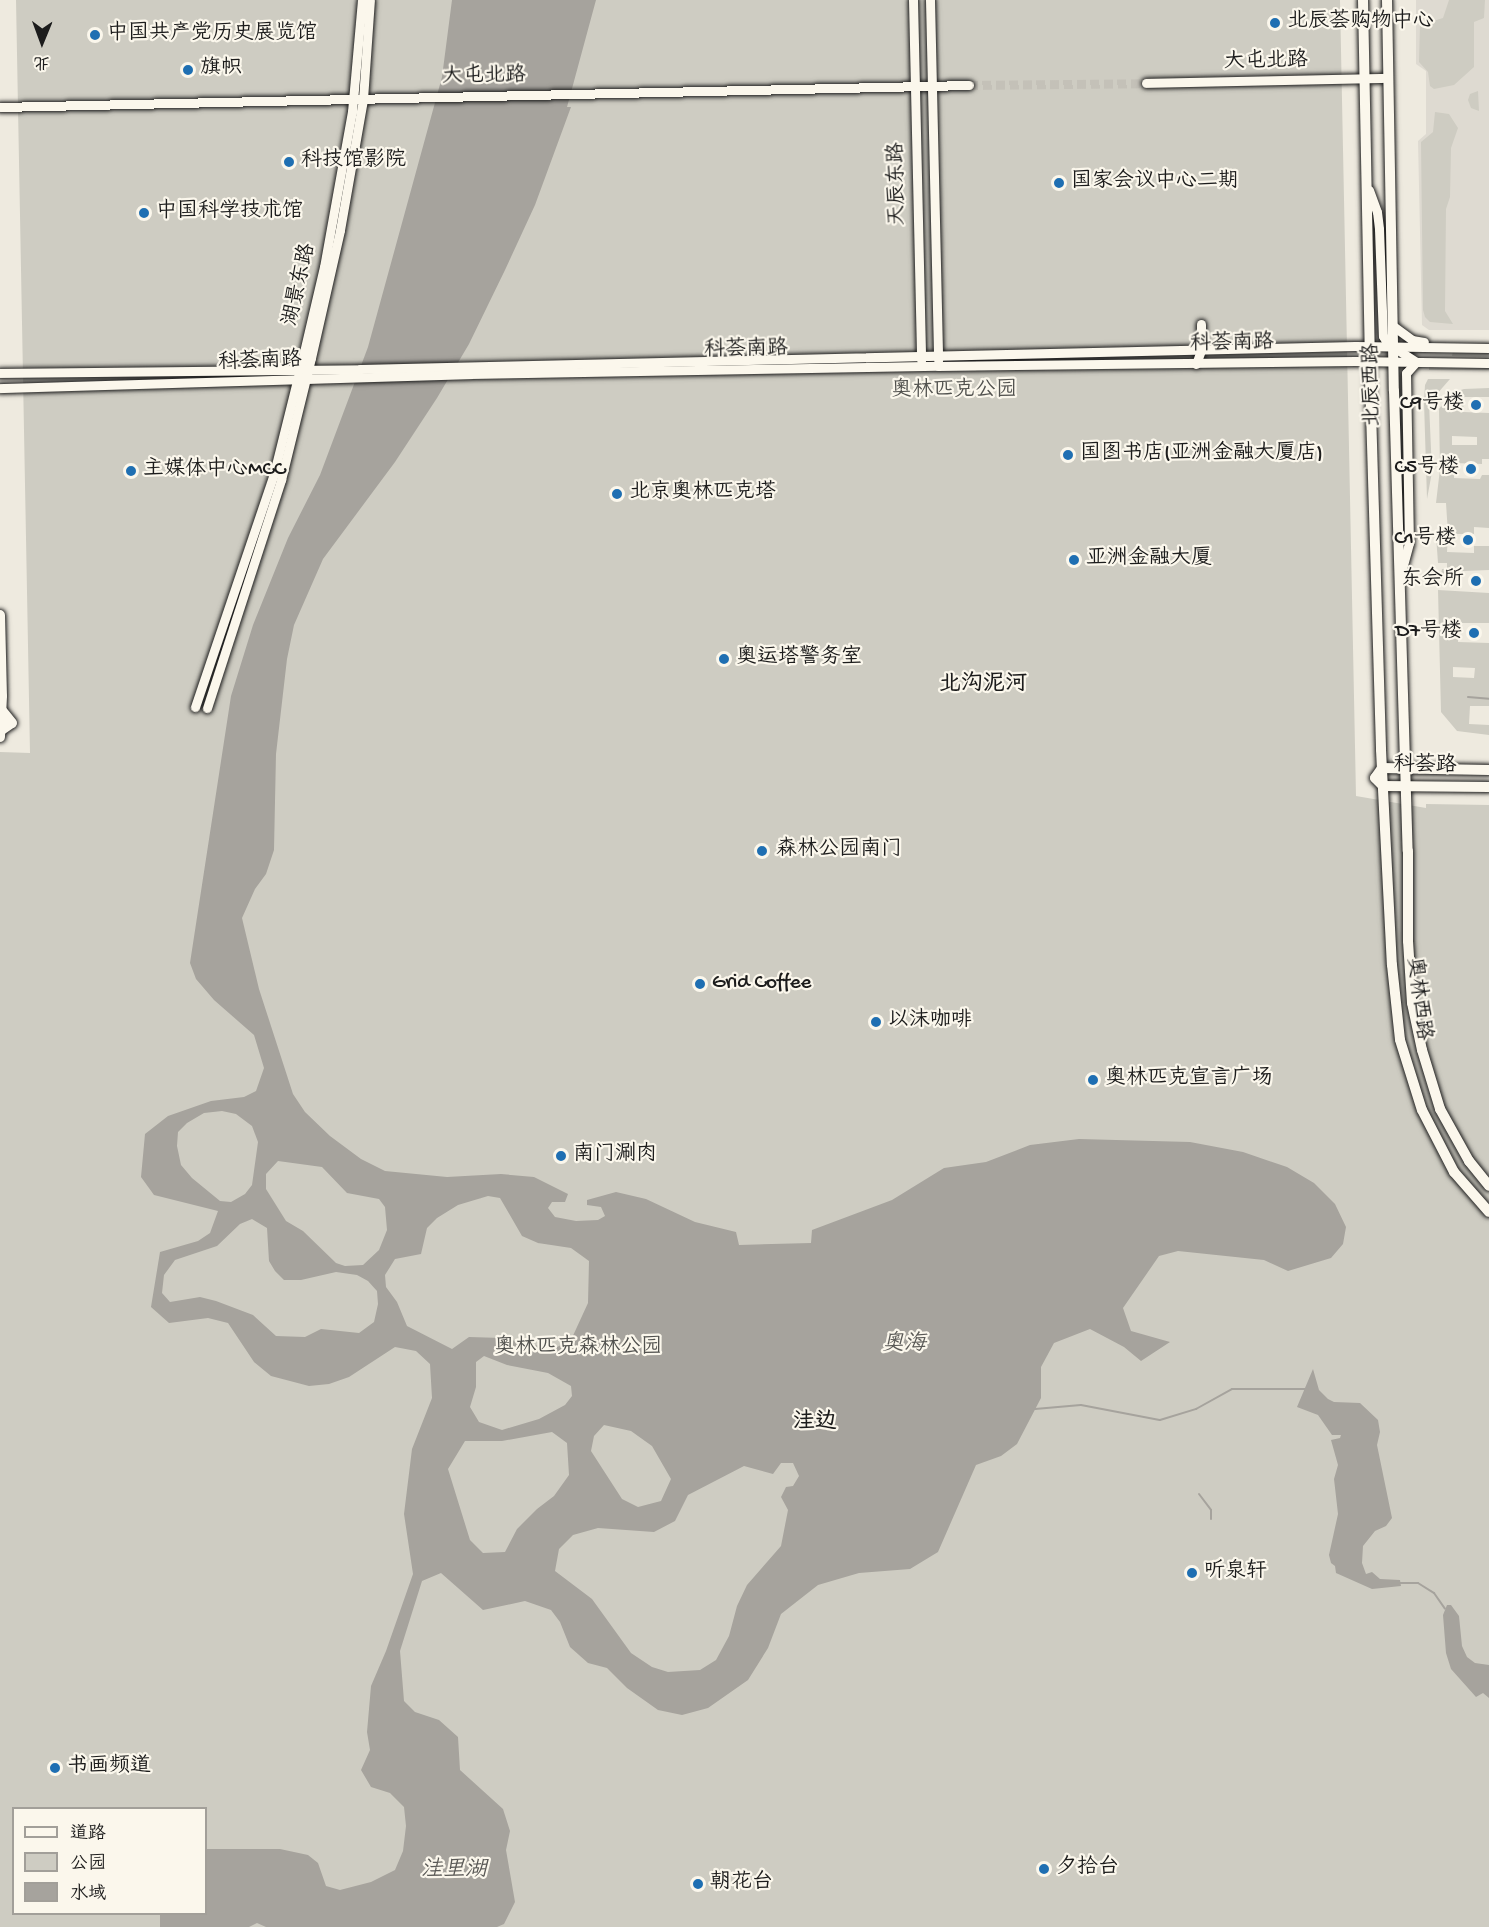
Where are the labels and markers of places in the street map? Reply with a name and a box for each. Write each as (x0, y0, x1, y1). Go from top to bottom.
place label: 北辰荟购物中心 (1287, 10, 1434, 36)
marker: 北辰荟购物中心 (1268, 16, 1282, 30)
place label: 中国共产党历史展览馆 (107, 22, 317, 48)
marker: 中国共产党历史展览馆 (88, 28, 102, 42)
place label: 旗帜 (200, 57, 242, 83)
marker: 旗帜 (181, 63, 195, 77)
place label: 科技馆影院 (301, 149, 406, 175)
marker: 科技馆影院 (282, 155, 296, 169)
place label: 国家会议中心二期 (1071, 170, 1239, 196)
marker: 国家会议中心二期 (1052, 176, 1066, 190)
place label: 中国科学技术馆 (156, 200, 303, 226)
marker: 中国科学技术馆 (137, 206, 151, 220)
place label: C9号楼 (1400, 392, 1464, 418)
marker: C9号楼 (1469, 398, 1483, 412)
place label: 国图书店(亚洲金融大厦店) (1080, 442, 1323, 468)
marker: 国图书店(亚洲金融大厦店) (1061, 448, 1075, 462)
place label: C5号楼 (1395, 456, 1459, 482)
place label: 主媒体中心MCC (143, 458, 285, 484)
marker: C5号楼 (1464, 462, 1478, 476)
marker: 主媒体中心MCC (124, 464, 138, 478)
place label: 北京奥林匹克塔 (629, 481, 776, 507)
marker: 北京奥林匹克塔 (610, 487, 624, 501)
place label: C1号楼 (1394, 527, 1456, 553)
marker: C1号楼 (1461, 533, 1475, 547)
place label: 亚洲金融大厦 (1086, 547, 1212, 573)
marker: 亚洲金融大厦 (1067, 553, 1081, 567)
place label: 东会所 (1401, 568, 1464, 594)
marker: 东会所 (1469, 574, 1483, 588)
place label: D7号楼 (1395, 620, 1462, 646)
marker: D7号楼 (1467, 626, 1481, 640)
place label: 奥运塔警务室 (736, 646, 862, 672)
marker: 奥运塔警务室 (717, 652, 731, 666)
place label: 森林公园南门 (776, 838, 902, 864)
marker: 森林公园南门 (753, 842, 771, 860)
place label: Grid Coffee (712, 971, 811, 997)
marker: Grid Coffee (693, 977, 707, 991)
place label: 以沫咖啡 (888, 1009, 972, 1035)
marker: 以沫咖啡 (869, 1015, 883, 1029)
place label: 奥林匹克宣言广场 (1105, 1067, 1273, 1093)
marker: 奥林匹克宣言广场 (1086, 1073, 1100, 1087)
place label: 南门涮肉 (573, 1143, 657, 1169)
marker: 南门涮肉 (554, 1149, 568, 1163)
place label: 听泉轩 (1204, 1560, 1267, 1586)
marker: 听泉轩 (1185, 1566, 1199, 1580)
place label: 书画频道 (67, 1755, 151, 1781)
marker: 书画频道 (48, 1761, 62, 1775)
place label: 夕拾台 (1056, 1856, 1119, 1882)
marker: 夕拾台 (1037, 1862, 1051, 1876)
place label: 朝花台 (710, 1871, 773, 1897)
marker: 朝花台 (691, 1877, 705, 1891)

